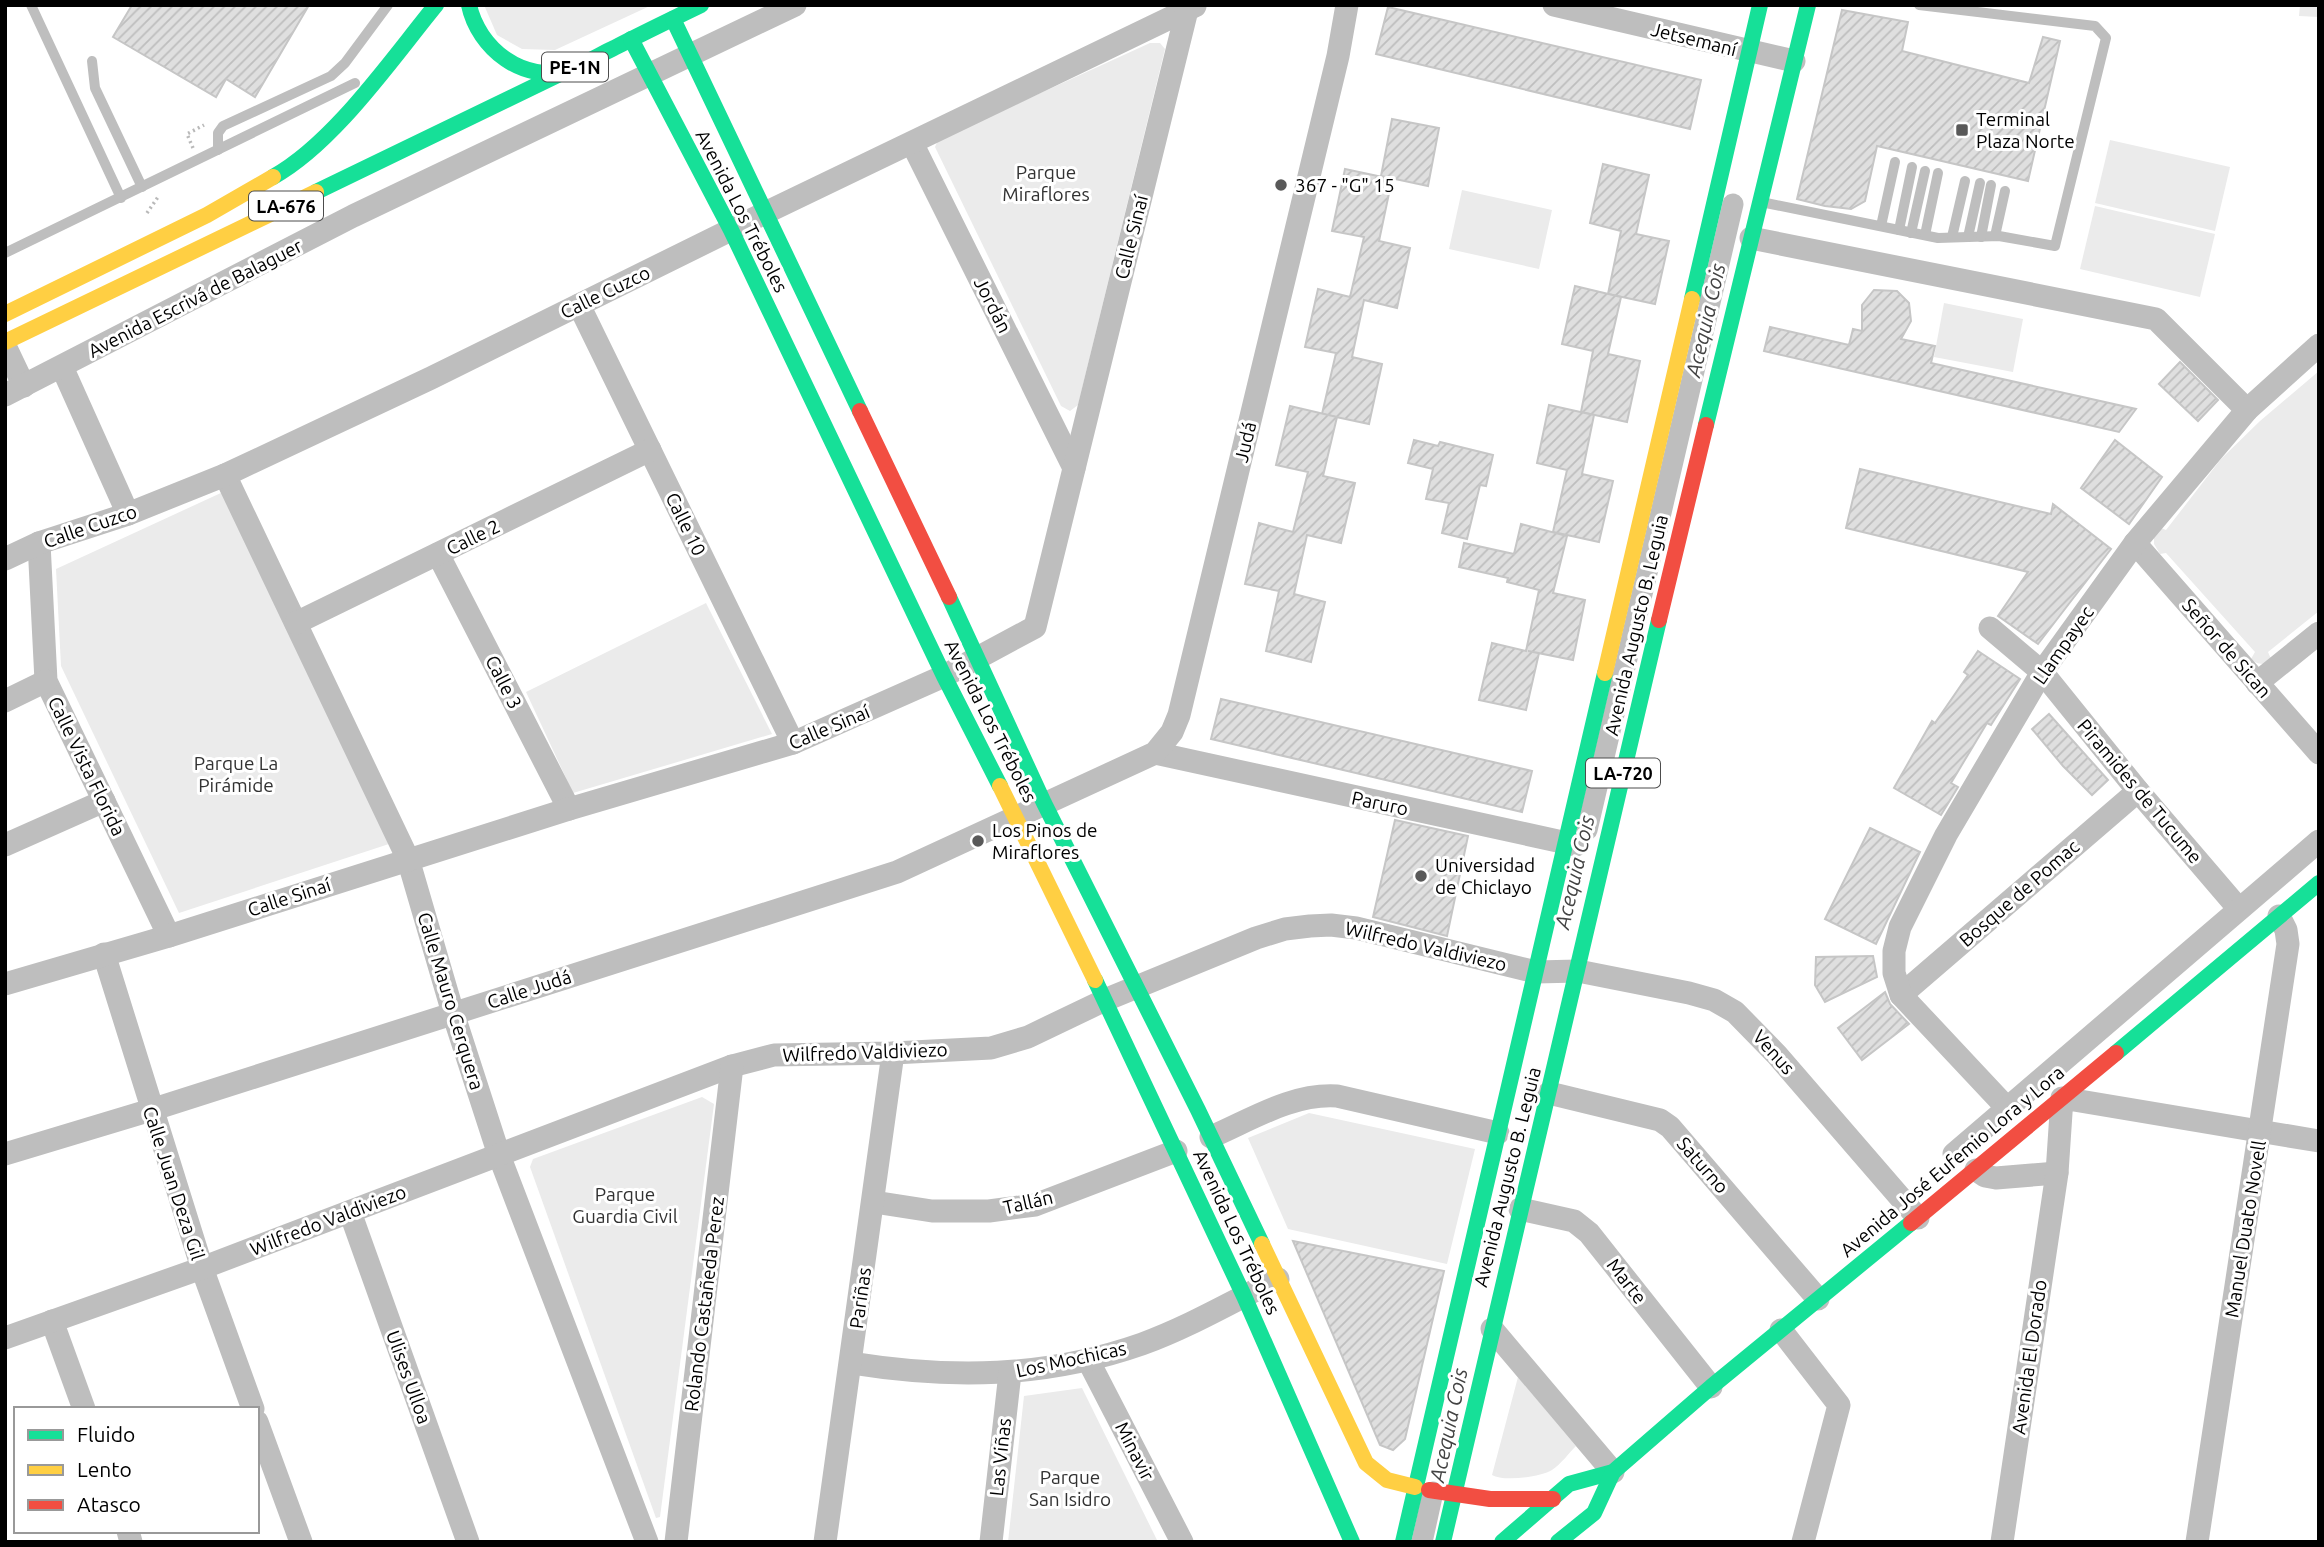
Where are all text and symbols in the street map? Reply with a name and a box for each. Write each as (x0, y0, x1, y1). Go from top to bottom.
street label: Jetsemaní (1649, 18, 1740, 60)
road number: PE-1N (542, 52, 608, 82)
place label: Terminal Plaza Norte (1976, 108, 2075, 152)
marker: Terminal Plaza Norte (1954, 122, 1970, 138)
street label: Avenida Los Tréboles (691, 126, 793, 296)
park label: Parque Miraflores (1002, 161, 1090, 205)
place label: 367 - "G" 15 (1295, 174, 1395, 196)
marker: 367 - "G" 15 (1273, 177, 1289, 193)
road number: LA-676 (249, 191, 323, 220)
street label: Calle Sinaí (1110, 192, 1152, 281)
street label: Avenida Escrivá de Balaguer (84, 234, 306, 362)
street label: Calle Cuzco (557, 261, 653, 323)
water label: Acequia Cois (1680, 261, 1730, 380)
street label: Jordán (970, 274, 1016, 336)
street label: Judá (1230, 420, 1260, 464)
street label: Calle 10 (661, 489, 711, 559)
street label: Calle Cuzco (41, 500, 139, 552)
street label: Avenida Augusto B. Leguia (1600, 512, 1672, 738)
street label: Calle 2 (443, 515, 503, 559)
street label: Señor de Sican (2178, 594, 2276, 702)
street label: Llampayec (2028, 602, 2098, 688)
street label: Avenida Los Tréboles (940, 636, 1042, 806)
street label: Calle 3 (481, 652, 527, 712)
street label: Calle Vista Florida (44, 693, 130, 839)
street label: Calle Sinaí (785, 700, 873, 754)
street label: Piramides de Tucume (2073, 714, 2207, 868)
park label: Parque La Pirámide (194, 752, 278, 796)
road number: LA-720 (1586, 758, 1660, 788)
street label: Paruro (1350, 786, 1410, 820)
water label: Acequia Cois (1549, 813, 1599, 932)
place label: Los Pinos de Miraflores (992, 819, 1098, 863)
marker: Los Pinos de Miraflores (970, 833, 986, 849)
street label: Bosque de Pomac (1955, 835, 2083, 951)
place label: Universidad de Chiclayo (1435, 854, 1535, 898)
marker: Universidad de Chiclayo (1413, 868, 1429, 884)
street label: Calle Sinaí (245, 873, 334, 921)
street label: Calle Mauro Cerquera (413, 909, 489, 1093)
street label: Wilfredo Valdiviezo (1343, 917, 1509, 975)
street label: Calle Judá (484, 965, 574, 1013)
street label: Venus (1748, 1025, 1800, 1079)
street label: Wilfredo Valdiviezo (782, 1038, 948, 1066)
street label: Avenida José Eufemio Lora y Lora (1836, 1061, 2068, 1261)
street label: Avenida Augusto B. Leguia (1469, 1065, 1545, 1289)
street label: Calle Juan Deza Gil (139, 1103, 209, 1263)
street label: Saturno (1673, 1132, 1733, 1198)
street label: Manuel Duato Novell (2220, 1139, 2270, 1319)
street label: Avenida Los Tréboles (1189, 1146, 1285, 1318)
street label: Wilfredo Valdiviezo (247, 1180, 409, 1260)
park label: Parque Guardia Civil (572, 1183, 678, 1227)
street label: Tallán (1001, 1186, 1055, 1218)
street label: Rolando Castañeda Perez (680, 1195, 728, 1413)
street label: Marte (1603, 1254, 1651, 1308)
street label: Pariñas (845, 1266, 875, 1330)
street label: Avenida El Dorado (2007, 1278, 2051, 1436)
street label: Ulises Ulloa (382, 1327, 436, 1427)
street label: Los Mochicas (1014, 1337, 1128, 1381)
water label: Acequia Cois (1424, 1366, 1472, 1485)
legend (14, 1407, 259, 1533)
street label: Las Viñas (985, 1417, 1015, 1497)
street label: Minavir (1111, 1418, 1159, 1484)
text: Fluido (77, 1422, 135, 1446)
text: Lento (77, 1457, 132, 1481)
park label: Parque San Isidro (1029, 1466, 1111, 1510)
text: Atasco (77, 1492, 141, 1516)

